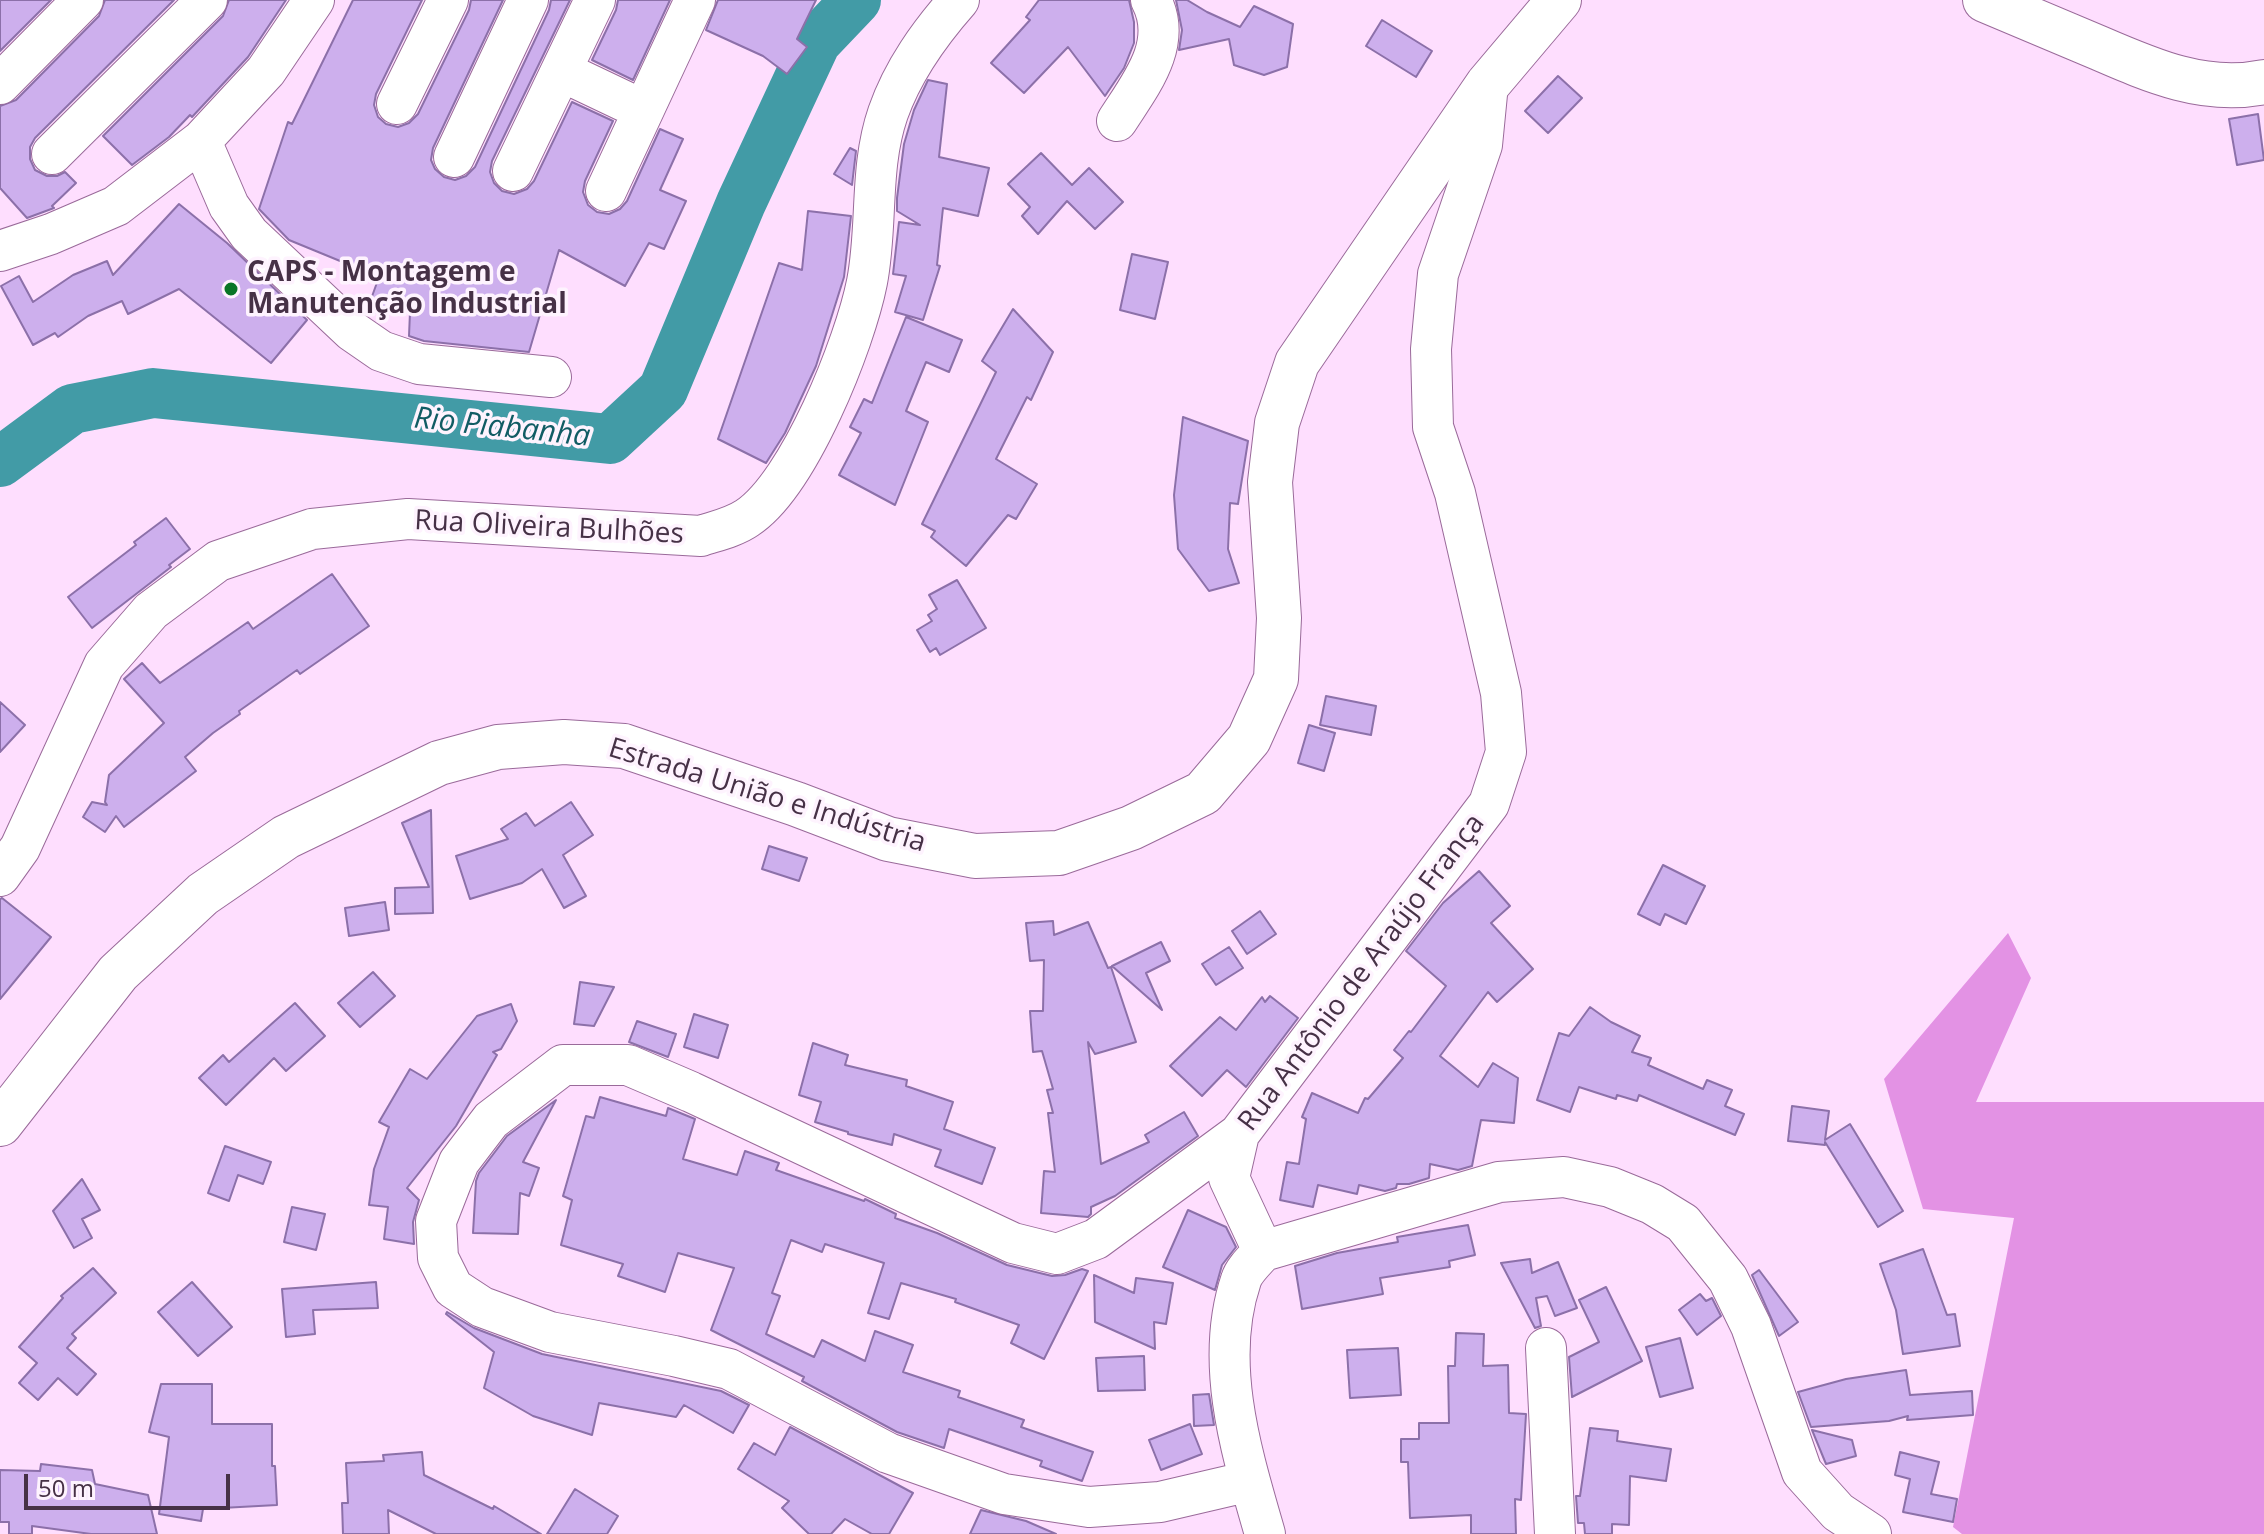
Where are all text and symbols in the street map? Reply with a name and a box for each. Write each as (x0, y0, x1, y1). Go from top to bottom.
place label: CAPS - Montagem e Manutenção Industrial (247, 256, 567, 322)
marker: CAPS - Montagem e Manutenção Industrial (222, 280, 240, 298)
water label: Rio Piabanha (412, 401, 592, 455)
street label: Rua Oliveira Bulhões (413, 504, 685, 552)
street label: Estrada União e Indústria (604, 732, 930, 860)
street label: Rua Antônio de Araújo França (1232, 808, 1492, 1138)
scale bar (28, 1458, 234, 1508)
text: 50 m (38, 1471, 94, 1504)

